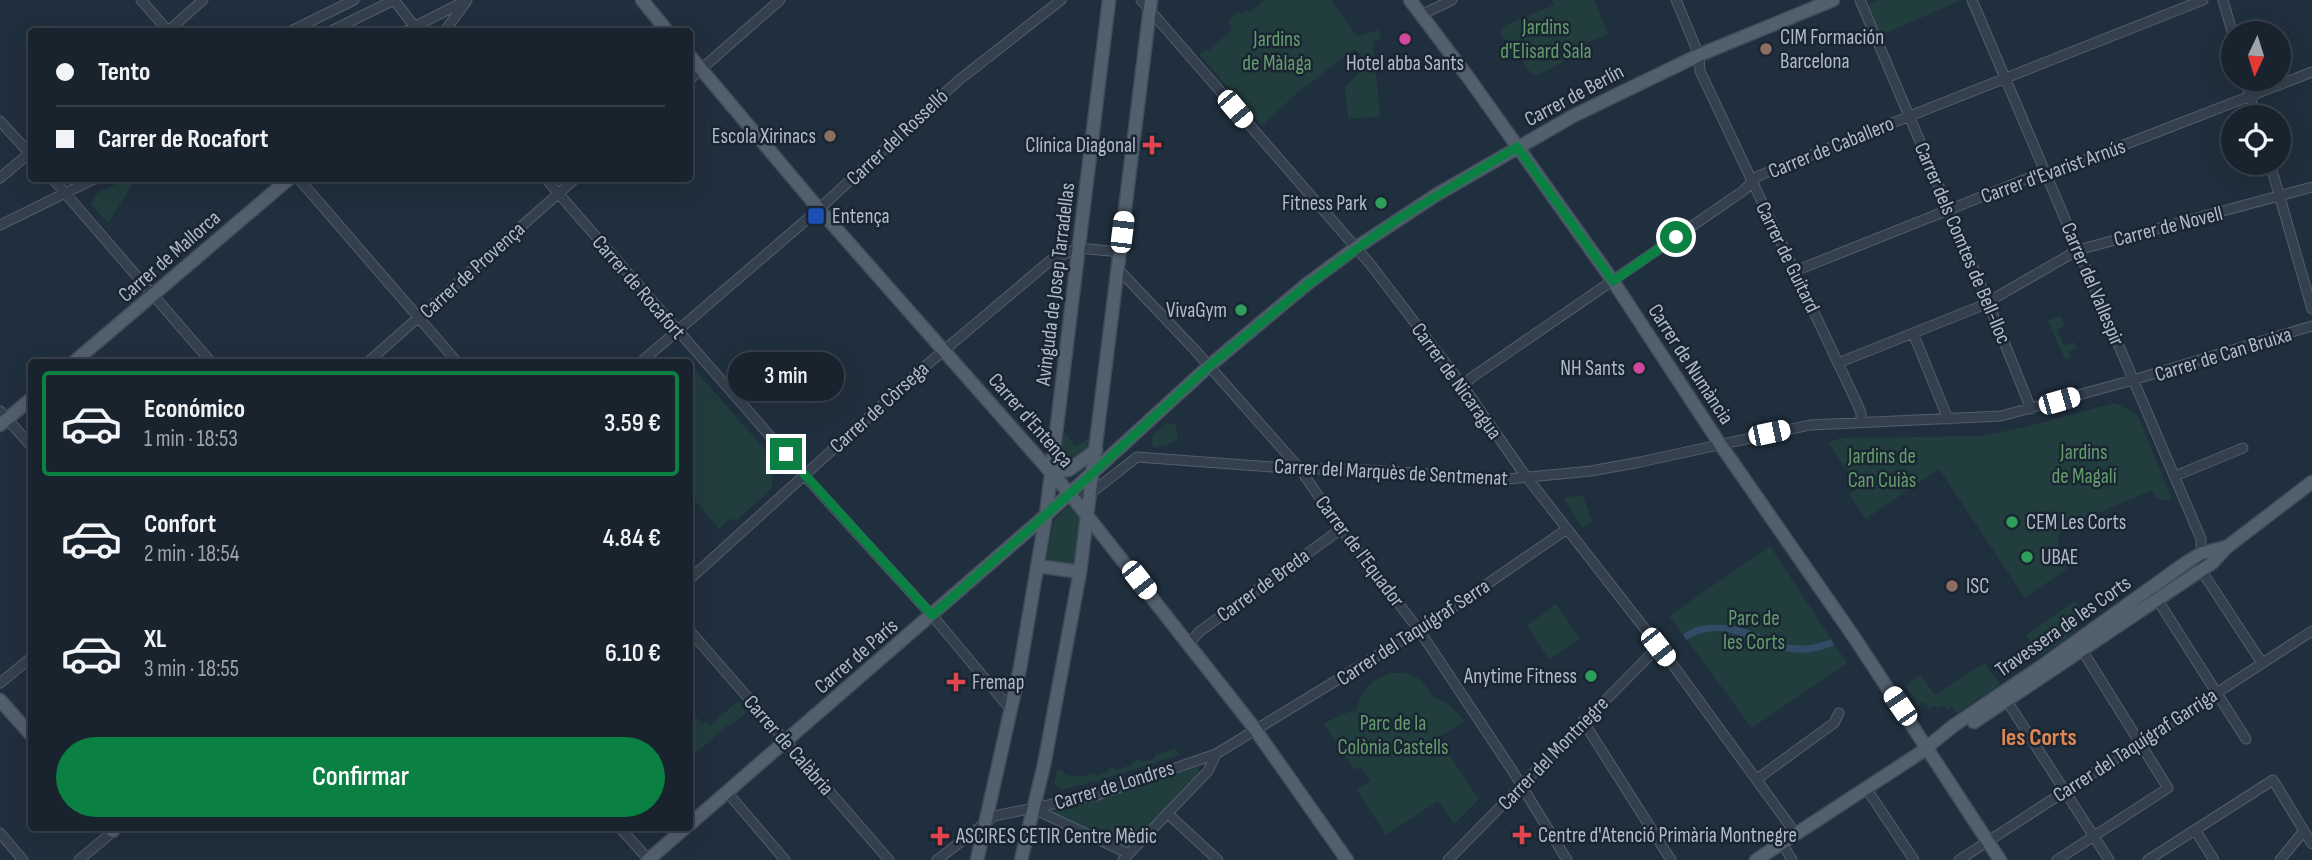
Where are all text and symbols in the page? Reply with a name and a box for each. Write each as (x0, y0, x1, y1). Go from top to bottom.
park label: Jardins d'Elisard Sala (1500, 15, 1592, 64)
north arrow (2221, 21, 2291, 91)
map controls (2221, 21, 2291, 175)
place label: CIM Formación Barcelona (1780, 25, 1884, 74)
park label: Jardins de Màlaga (1242, 27, 1312, 76)
marker: Hotel abba Sants (1397, 31, 1413, 47)
marker: CIM Formación Barcelona (1758, 41, 1774, 57)
place label: Hotel abba Sants (1346, 51, 1464, 76)
text: Tento (98, 57, 150, 88)
street label: Carrer de Berlín (1520, 59, 1628, 132)
street label: Carrer del Rosselló (841, 84, 953, 191)
car (1214, 86, 1257, 132)
button: locate (2221, 105, 2291, 175)
street label: Carrer de Caballero (1765, 111, 1898, 184)
text: Carrer de Rocafort (98, 124, 268, 155)
place label: Escola Xirinacs (712, 124, 816, 149)
marker: Escola Xirinacs (822, 128, 838, 144)
place label: Clínica Diagonal (1025, 133, 1136, 158)
street label: Carrer d'Evarist Arnús (1977, 134, 2129, 209)
marker: Clínica Diagonal (1142, 135, 1162, 155)
street label: Carrer dels Comtes de Bell-lloc (1909, 139, 2016, 348)
street label: Avinguda de Josep Tarradellas (1031, 181, 1080, 388)
place label: Fitness Park (1282, 191, 1367, 216)
marker: Fitness Park (1373, 195, 1389, 211)
street label: Carrer de Guitard (1750, 198, 1825, 317)
street label: Carrer de Novell (2111, 201, 2225, 252)
place label: Entença (832, 204, 890, 229)
street label: Carrer de Mallorca (113, 205, 225, 307)
marker: Entença (806, 206, 826, 226)
car (1110, 210, 1135, 254)
street label: Carrer de Provença (415, 217, 530, 324)
street label: Carrer del Vallespir (2055, 219, 2130, 349)
route start (1660, 221, 1692, 253)
street label: Carrer de Rocafort (587, 230, 690, 344)
place label: VivaGym (1166, 298, 1227, 323)
street label: Carrer de Numància (1642, 299, 1739, 429)
marker: VivaGym (1233, 302, 1249, 318)
street label: Carrer de Nicaragua (1406, 318, 1507, 444)
street label: Carrer de Can Bruixa (2152, 322, 2295, 387)
callout: 3 min (728, 352, 844, 402)
street label: Carrer de Còrsega (825, 356, 934, 458)
place label: NH Sants (1560, 356, 1625, 381)
marker: NH Sants (1631, 360, 1647, 376)
text: 3 min (764, 362, 808, 390)
street label: Carrer d'Entença (983, 368, 1078, 473)
car (2036, 385, 2083, 417)
icon: car (60, 392, 123, 455)
text: Económico (144, 394, 245, 425)
text: 3.59 € (604, 408, 661, 439)
car (1747, 418, 1792, 448)
text: 1 min · 18:53 (144, 425, 238, 453)
route end (770, 438, 802, 470)
park label: Jardins de Magalí (2051, 440, 2117, 489)
park label: Jardins de Can Cuiàs (1847, 444, 1916, 493)
street label: Carrer del Marquès de Sentmenat (1274, 454, 1508, 491)
street label: Carrer de l'Equador (1310, 491, 1410, 612)
icon: car (60, 507, 123, 570)
text: Confort (144, 509, 216, 540)
place label: CEM Les Corts (2026, 510, 2126, 535)
marker: CEM Les Corts (2004, 514, 2020, 530)
text: 4.84 € (603, 523, 661, 554)
text: 2 min · 18:54 (144, 540, 239, 568)
street label: Carrer de Breda (1212, 543, 1314, 627)
place label: UBAE (2041, 545, 2078, 570)
marker: UBAE (2019, 549, 2035, 565)
car (1118, 557, 1161, 603)
street label: Travessera de les Corts (1991, 570, 2136, 683)
street label: Carrer del Taquígraf Serra (1332, 574, 1494, 691)
place label: ISC (1966, 574, 1989, 599)
marker: ISC (1944, 578, 1960, 594)
park label: Parc de les Corts (1723, 606, 1785, 655)
street label: Carrer de París (810, 613, 903, 699)
icon: car (60, 622, 123, 685)
text: XL (144, 624, 166, 655)
car (1637, 624, 1680, 670)
text: 6.10 € (605, 638, 661, 669)
text: 3 min · 18:55 (144, 655, 239, 683)
place label: Anytime Fitness (1463, 664, 1577, 689)
marker: Anytime Fitness (1583, 668, 1599, 684)
place label: Fremap (972, 670, 1024, 695)
marker: Fremap (946, 672, 966, 692)
car (1880, 683, 1921, 729)
street label: Carrer del Taquígraf Garriga (2048, 683, 2222, 808)
street label: Carrer de Calàbria (738, 690, 839, 801)
street label: Carrer del Montnegre (1493, 691, 1614, 815)
park label: Parc de la Colònia Castells (1337, 711, 1449, 760)
district label: les Corts (2001, 723, 2077, 752)
button: Confirmar (56, 737, 665, 817)
street label: Carrer de Londres (1051, 755, 1177, 816)
place label: Centre d'Atenció Primària Montnegre (1538, 823, 1797, 848)
place label: ASCIRES CETIR Centre Mèdic (955, 824, 1157, 849)
marker: Centre d'Atenció Primària Montnegre (1512, 825, 1532, 845)
marker: ASCIRES CETIR Centre Mèdic (930, 826, 950, 846)

